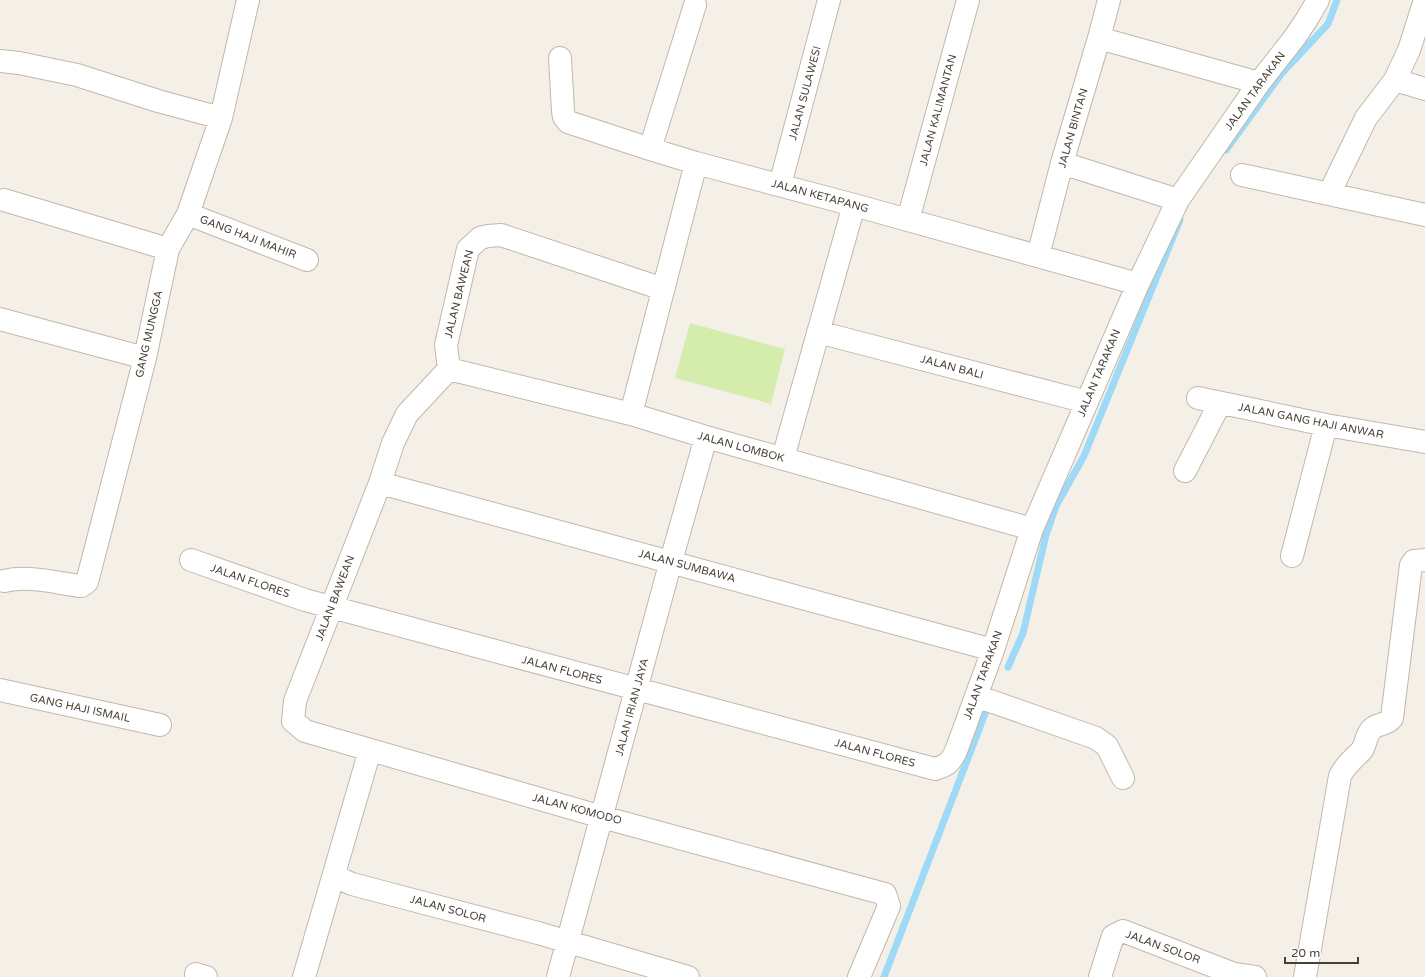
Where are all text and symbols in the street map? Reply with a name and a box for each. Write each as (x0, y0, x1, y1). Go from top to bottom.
street label: JALAN SULAWESI (786, 45, 824, 141)
street label: JALAN TARAKAN (1222, 49, 1288, 133)
street label: JALAN KALIMANTAN (917, 53, 959, 167)
street label: JALAN BINTAN (1055, 87, 1091, 169)
street label: JALAN KETAPANG (770, 177, 870, 215)
street label: GANG HAJI MAHIR (198, 213, 298, 261)
street label: JALAN BAWEAN (442, 249, 476, 339)
street label: GANG MUNGGA (133, 289, 165, 379)
street label: JALAN TARAKAN (1075, 327, 1123, 419)
street label: JALAN BALI (919, 352, 985, 382)
street label: JALAN GANG HAJI ANWAR (1237, 401, 1385, 442)
street label: JALAN LOMBOK (696, 429, 786, 465)
street label: JALAN SUMBAWA (637, 547, 737, 585)
street label: JALAN BAWEAN (313, 553, 357, 643)
street label: JALAN FLORES (209, 561, 292, 601)
street label: JALAN TARAKAN (961, 629, 1005, 721)
street label: JALAN FLORES (520, 653, 604, 687)
street label: JALAN IRIAN JAYA (613, 657, 651, 757)
street label: GANG HAJI ISMAIL (29, 691, 132, 725)
street label: JALAN FLORES (833, 736, 917, 770)
street label: JALAN KOMODO (531, 791, 623, 827)
street label: JALAN SOLOR (409, 893, 488, 925)
street label: JALAN SOLOR (1124, 928, 1202, 967)
scale bar (1285, 939, 1358, 965)
text: 20 m (1291, 946, 1320, 960)

